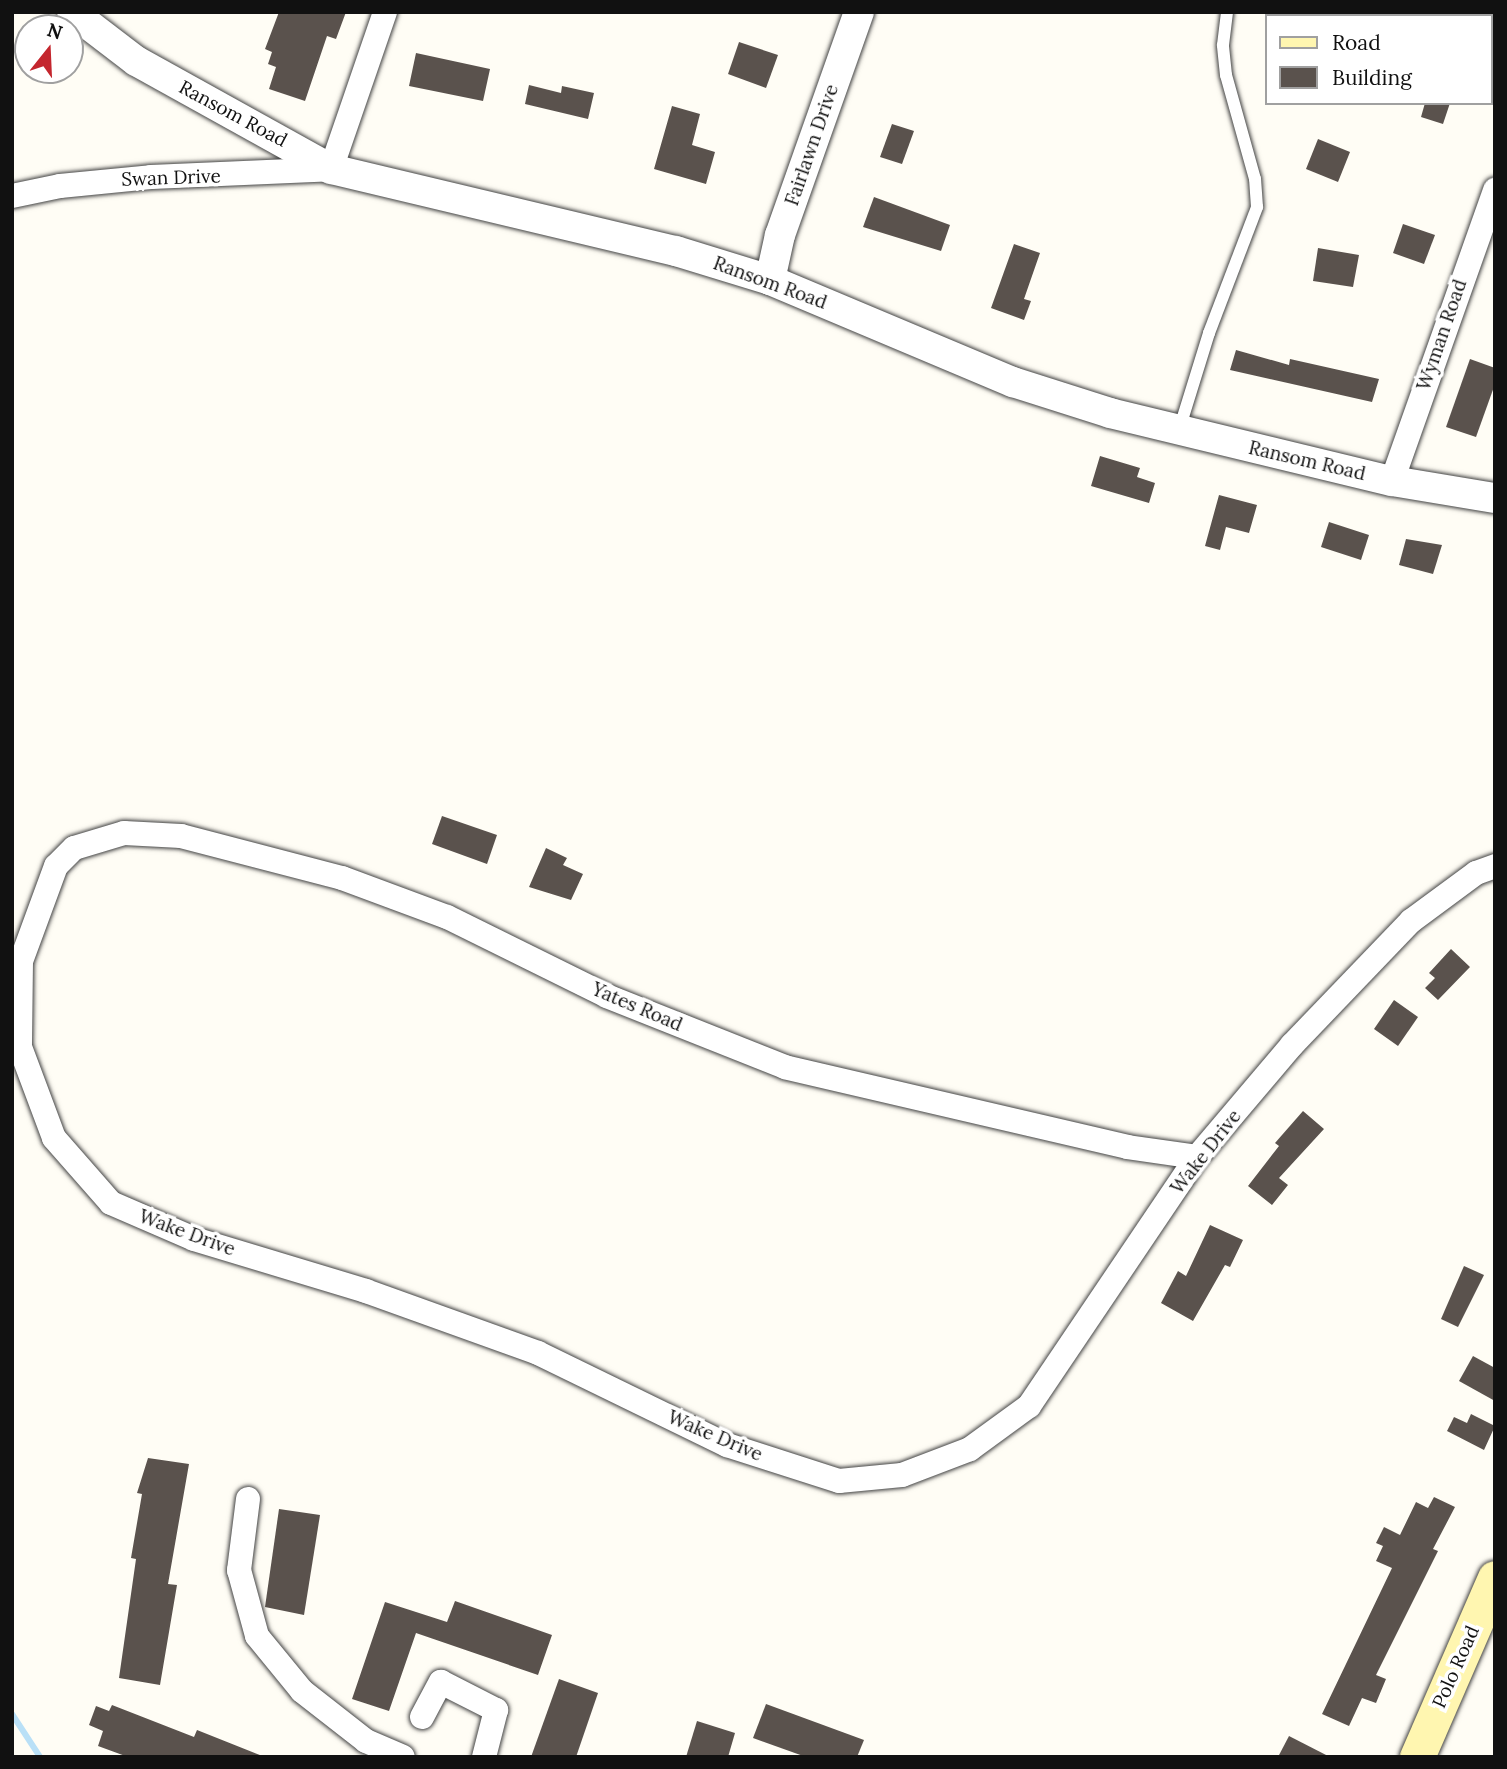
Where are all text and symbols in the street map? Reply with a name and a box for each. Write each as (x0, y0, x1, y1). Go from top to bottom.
north arrow (14, 14, 84, 84)
legend (1266, 14, 1493, 105)
text: N (44, 17, 66, 45)
text: Road (1332, 29, 1381, 56)
text: Building (1332, 64, 1412, 91)
street label: Ransom Road (175, 76, 291, 152)
street label: Fairlawn Drive (781, 81, 843, 209)
street label: Swan Drive (121, 165, 221, 191)
street label: Ransom Road (710, 252, 830, 314)
street label: Wyman Road (1412, 276, 1472, 394)
street label: Ransom Road (1246, 436, 1368, 486)
street label: Yates Road (588, 978, 686, 1036)
street label: Wake Drive (1166, 1105, 1246, 1199)
street label: Wake Drive (136, 1205, 238, 1261)
street label: Wake Drive (664, 1406, 766, 1466)
street label: Polo Road (1428, 1622, 1484, 1712)

